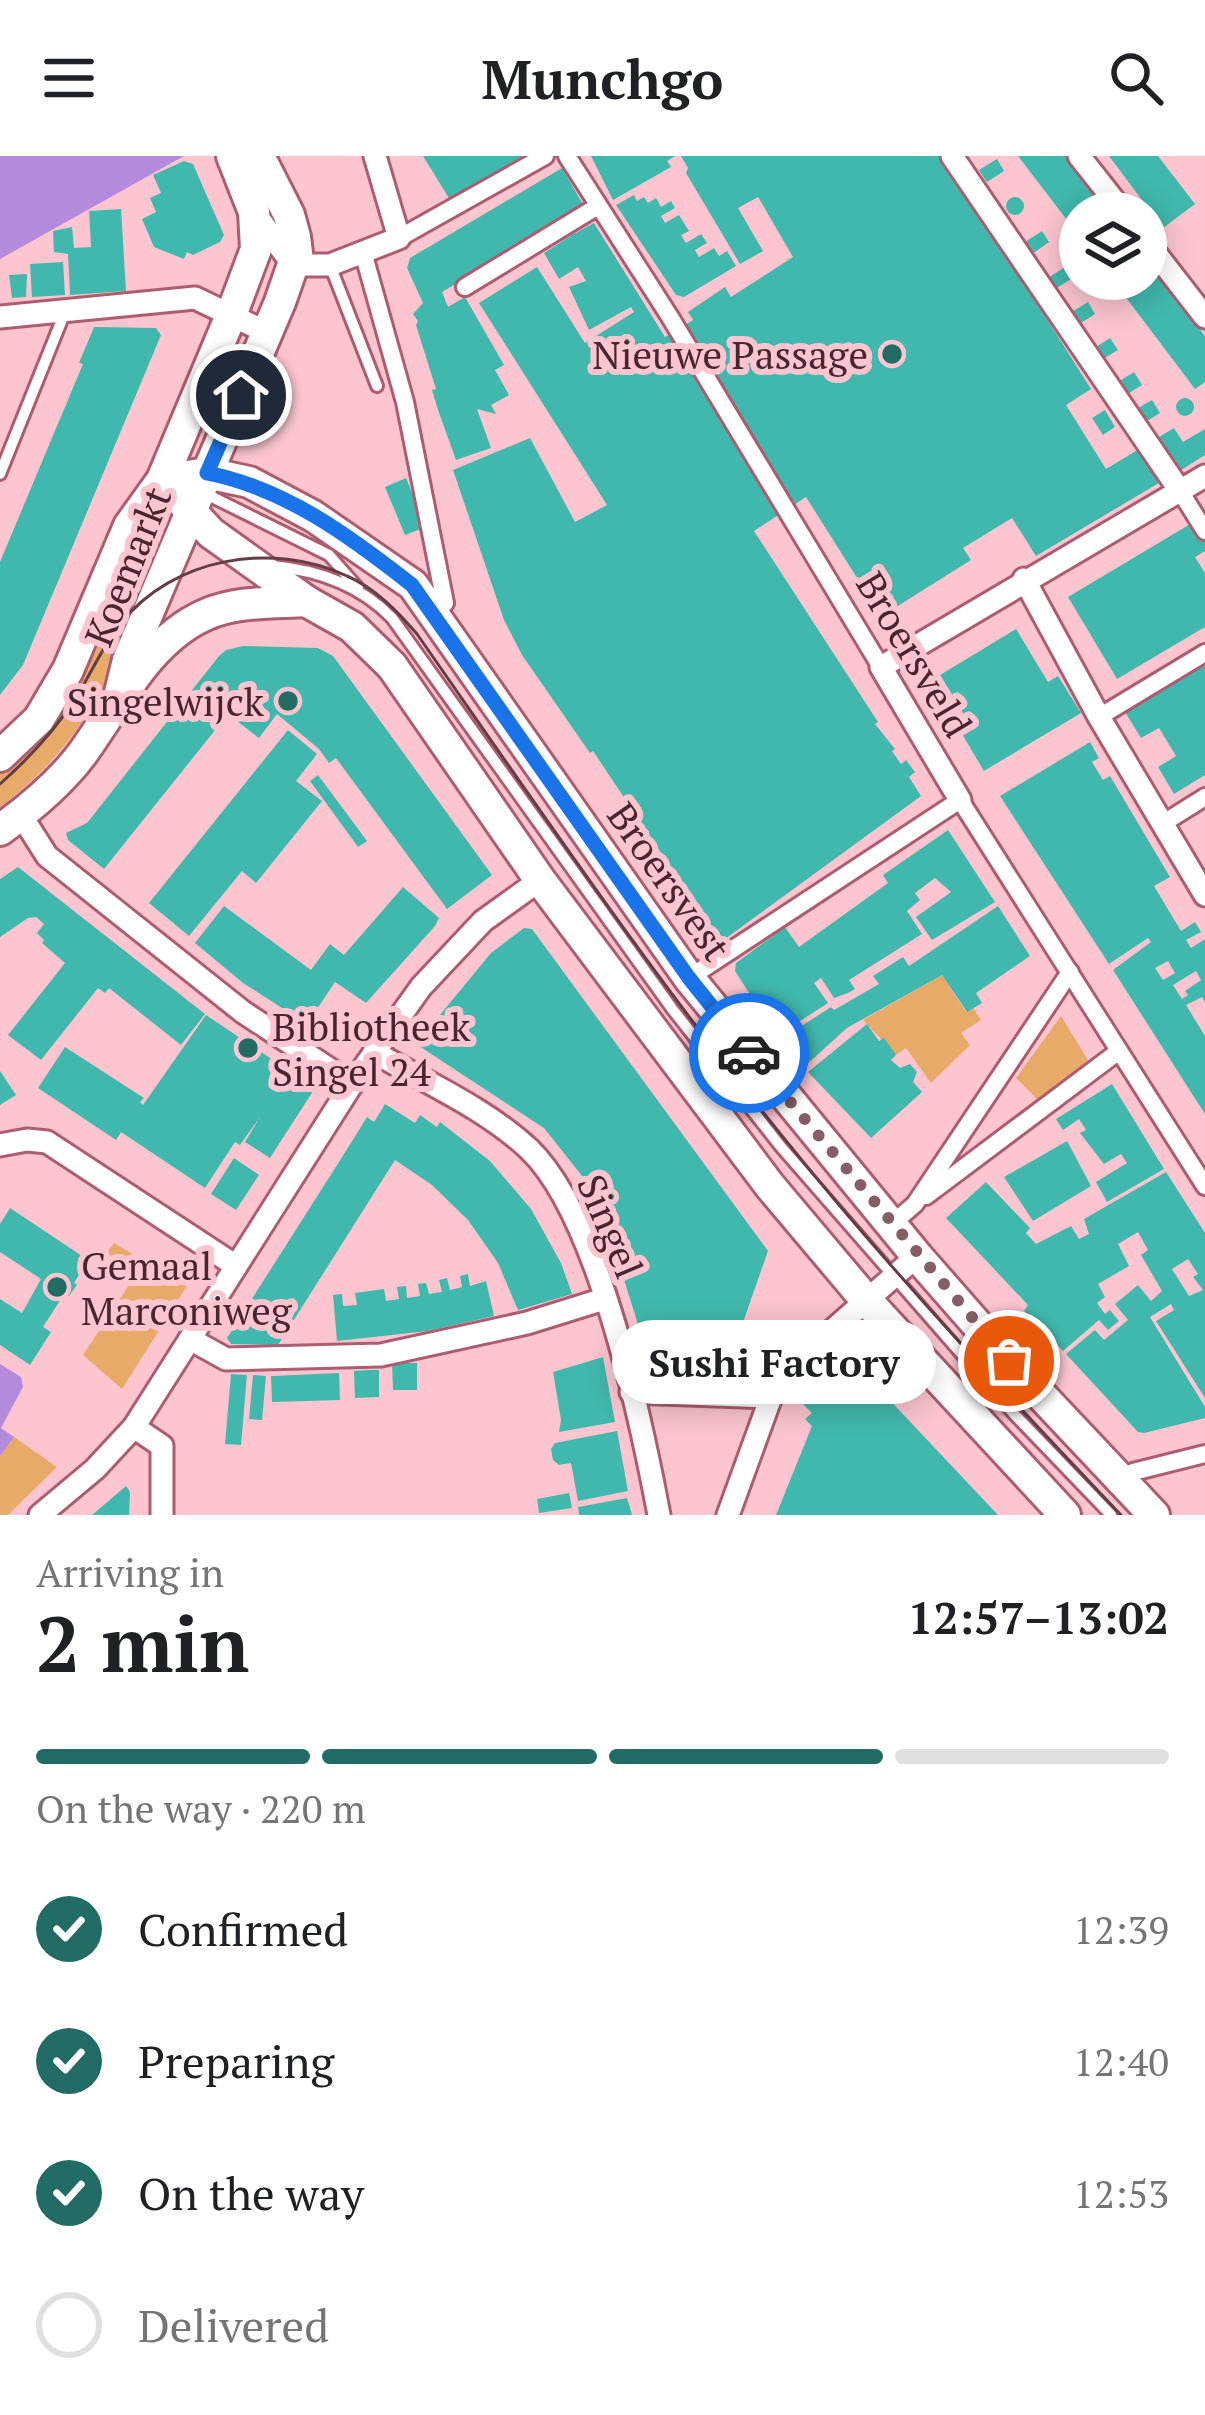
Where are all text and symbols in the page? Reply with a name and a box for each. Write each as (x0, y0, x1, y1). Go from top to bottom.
text: Munchgo (482, 43, 723, 114)
icon: menu (36, 45, 102, 111)
icon: search (1103, 45, 1169, 111)
map controls (1059, 192, 1167, 300)
button: layers (1059, 192, 1167, 300)
place label: Nieuwe Passage (592, 328, 868, 380)
marker: Nieuwe Passage (879, 341, 905, 367)
pin (190, 344, 292, 446)
icon: home (208, 362, 274, 428)
street label: Koemarkt (72, 479, 182, 653)
street label: Broersveld (845, 562, 985, 746)
place label: Singelwijck (67, 675, 265, 727)
marker: Singelwijck (275, 688, 301, 714)
street label: Broersvest (596, 792, 744, 970)
courier (689, 993, 809, 1113)
place label: Bibliotheek Singel 24 (272, 1000, 471, 1097)
icon: car (716, 1020, 782, 1086)
marker: Bibliotheek Singel 24 (235, 1035, 261, 1061)
street label: Singel (566, 1166, 656, 1286)
place label: Gemaal Marconiweg (81, 1239, 292, 1336)
marker: Gemaal Marconiweg (44, 1274, 70, 1300)
pin (958, 1310, 1060, 1412)
callout: Sushi Factory (613, 1319, 937, 1403)
icon: bag (976, 1328, 1042, 1394)
text: Sushi Factory (648, 1336, 900, 1388)
text: Arriving in (36, 1546, 224, 1598)
text: 12:57–13:02 (908, 1587, 1169, 1647)
text: 2 min (36, 1591, 249, 1694)
text: On the way · 220 m (36, 1782, 366, 1834)
icon: check (36, 1896, 102, 1962)
text: Confirmed (138, 1899, 348, 1959)
text: 12:39 (1073, 1903, 1169, 1955)
icon: check (36, 2028, 102, 2094)
text: Preparing (138, 2031, 334, 2091)
text: 12:40 (1073, 2035, 1169, 2087)
icon: check (36, 2160, 102, 2226)
text: On the way (138, 2163, 364, 2223)
text: 12:53 (1073, 2167, 1169, 2219)
text: Delivered (138, 2295, 329, 2355)

